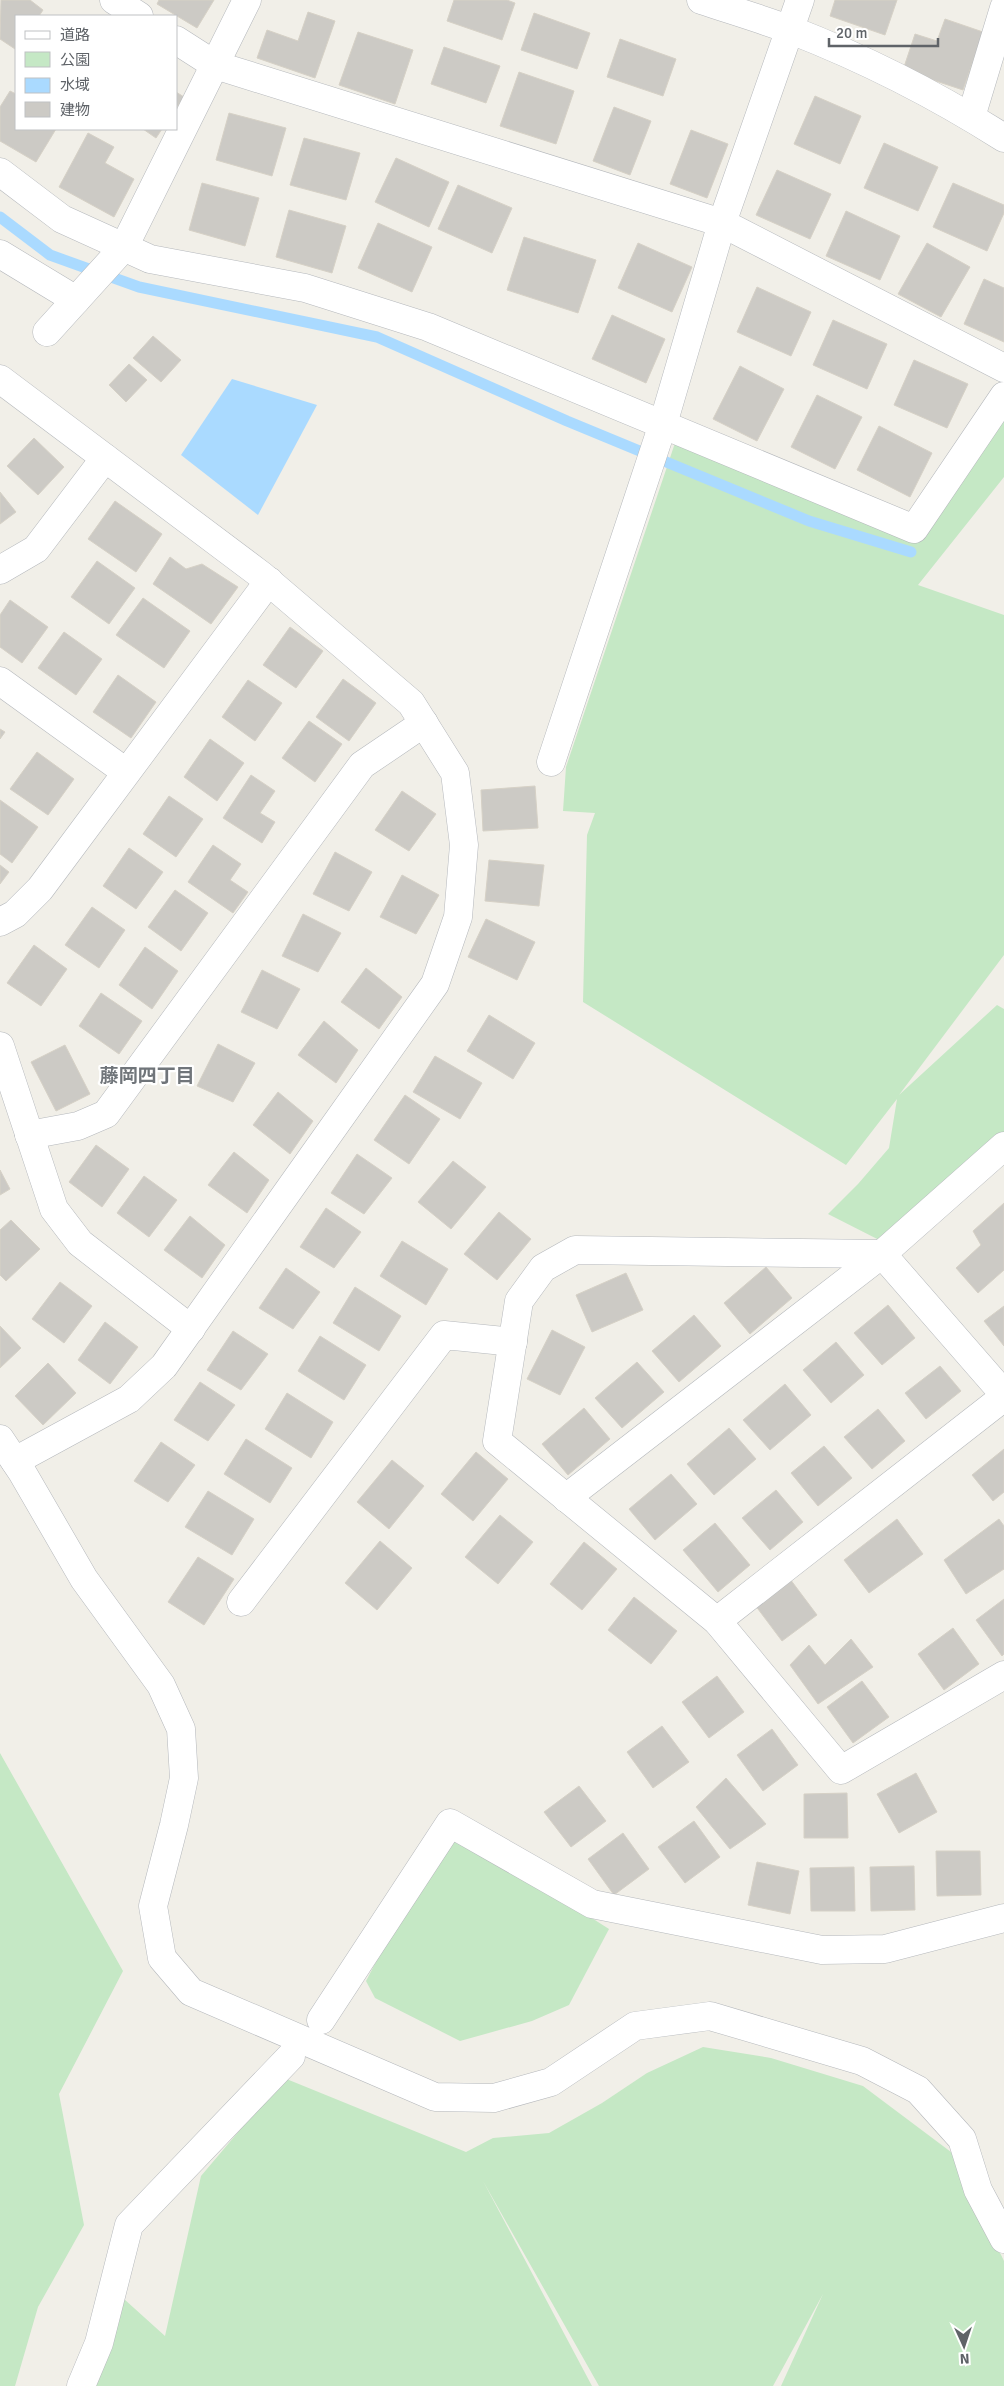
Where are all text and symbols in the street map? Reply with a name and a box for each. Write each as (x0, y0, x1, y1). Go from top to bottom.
legend (15, 15, 178, 130)
scale bar (829, 15, 938, 47)
text: 20 m (836, 24, 867, 42)
text: 道路 (60, 26, 90, 44)
text: 公園 (60, 51, 90, 69)
text: 水域 (60, 76, 90, 94)
text: 建物 (60, 101, 90, 119)
district label: 藤岡四丁目 (99, 1064, 195, 1088)
north arrow (939, 2321, 989, 2371)
text: N (959, 2350, 970, 2367)

